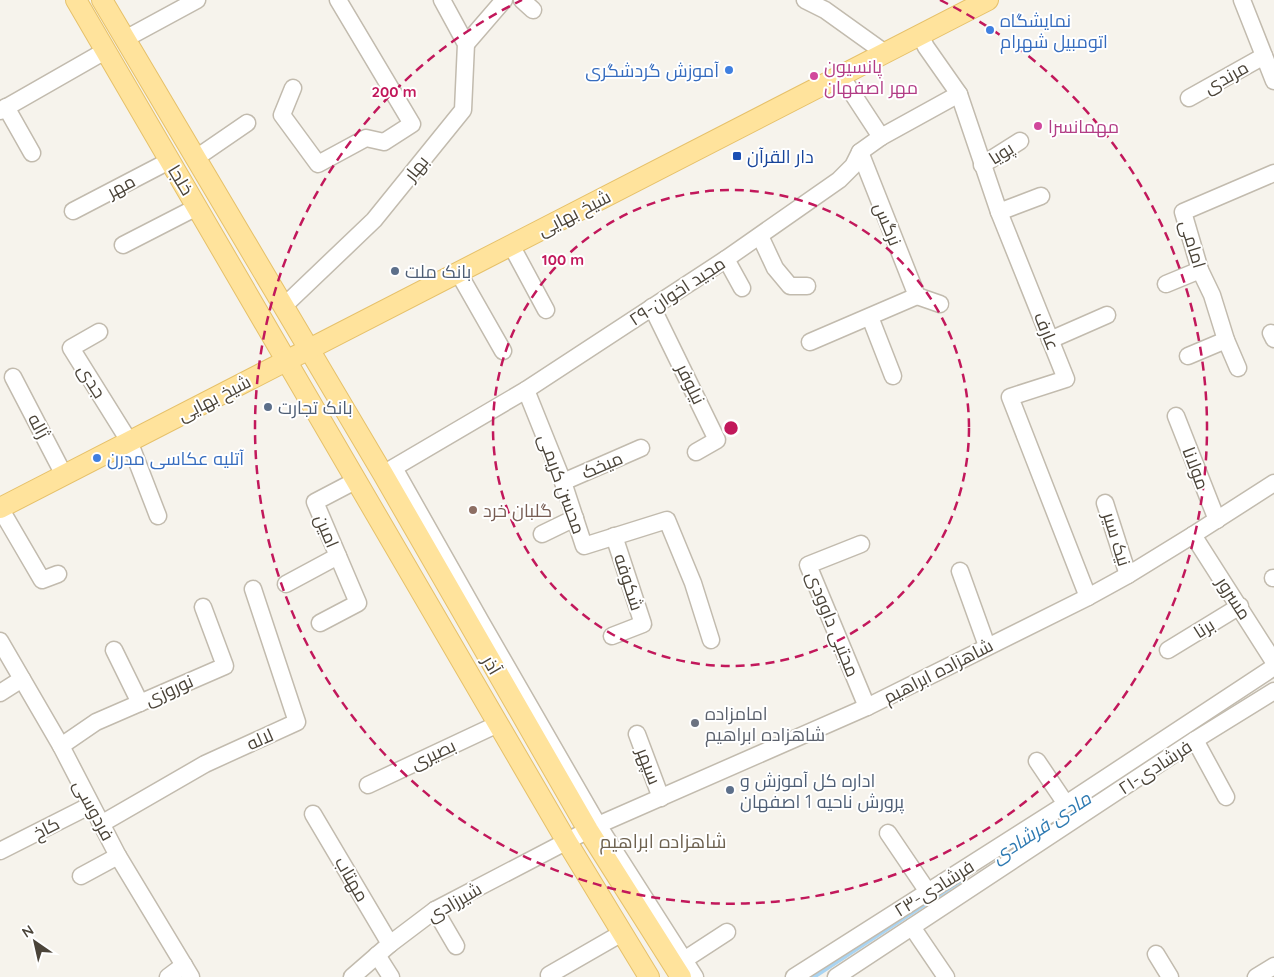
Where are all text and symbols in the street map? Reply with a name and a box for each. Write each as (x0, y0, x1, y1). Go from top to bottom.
place label: نمایشگاه اتومبیل شهرام (1000, 9, 1108, 54)
marker: نمایشگاه اتومبیل شهرام (984, 24, 996, 36)
place label: پانسیون مهر اصفهان (824, 55, 918, 99)
street label: مرندی (1200, 55, 1252, 99)
place label: آموزش گردشگری (585, 59, 719, 82)
marker: آموزش گردشگری (723, 64, 735, 76)
marker: پانسیون مهر اصفهان (808, 70, 820, 82)
text: 200 m (372, 82, 417, 101)
place label: مهمانسرا (1048, 115, 1119, 138)
marker: مهمانسرا (1032, 120, 1044, 132)
street label: پویا (984, 136, 1019, 170)
place label: دار القرآن (747, 145, 814, 168)
street label: بهار (398, 150, 433, 186)
marker: دار القرآن (731, 150, 743, 162)
street label: خلجا (163, 160, 199, 200)
street label: مهر (102, 169, 139, 203)
street label: شیخ بهایی (534, 185, 615, 242)
street label: نرگس (869, 199, 907, 249)
street label: امامی (1175, 217, 1211, 271)
text: 100 m (542, 250, 584, 269)
street label: ۲۹-مجید اخوان (625, 251, 729, 331)
place label: بانک ملت (405, 260, 471, 283)
marker: بانک ملت (389, 265, 401, 277)
street label: عارف (1029, 308, 1065, 354)
street label: نیلوفر (671, 359, 711, 408)
street label: جدی (73, 360, 111, 402)
street label: شیخ بهایی (174, 370, 255, 427)
place label: بانک تجارت (278, 396, 352, 419)
marker: بانک تجارت (262, 401, 274, 413)
street label: ژاله (23, 410, 55, 443)
centre of rings (722, 419, 740, 437)
street label: محسن کریمی (533, 431, 591, 537)
street label: مولانا (1177, 443, 1215, 493)
street label: میخک (578, 446, 626, 484)
place label: آتلیه عکاسی مدرن (107, 447, 244, 470)
marker: آتلیه عکاسی مدرن (91, 452, 103, 464)
place label: گلبان خرد (483, 499, 552, 522)
marker: گلبان خرد (467, 504, 479, 516)
street label: نیک سیر (1098, 508, 1136, 569)
street label: امین (310, 511, 344, 551)
street label: شکوفه (609, 551, 649, 613)
street label: مجتبی داوودی (801, 568, 865, 680)
street label: مسرور (1211, 571, 1256, 624)
street label: برنا (1189, 613, 1219, 643)
street label: شاهزاده ابراهیم (879, 633, 997, 709)
street label: آذر (477, 650, 507, 679)
street label: نوروزی (141, 669, 197, 711)
place label: امامزاده شاهزاده ابراهیم (705, 702, 825, 747)
marker: امامزاده شاهزاده ابراهیم (689, 717, 701, 729)
street label: لاله (243, 723, 277, 755)
street label: بصیری (407, 734, 459, 774)
street label: ۲۱-فرشادی (1114, 735, 1196, 799)
street label: سپهر (631, 743, 666, 788)
place label: اداره کل آموزش و پرورش ناحیه 1 اصفهان (740, 769, 904, 814)
street label: فردوسی (68, 776, 120, 844)
marker: اداره کل آموزش و پرورش ناحیه 1 اصفهان (724, 784, 736, 796)
water label: مادی فرشادی (987, 785, 1096, 868)
street label: کاخ (29, 812, 64, 845)
district label: شاهزاده ابراهیم (600, 829, 726, 855)
street label: مهتاب (330, 852, 374, 906)
street label: ۲۳-فرشادی (890, 854, 978, 922)
street label: شیرزادی (422, 877, 486, 927)
north arrow (10, 917, 60, 967)
text: N (18, 921, 37, 942)

